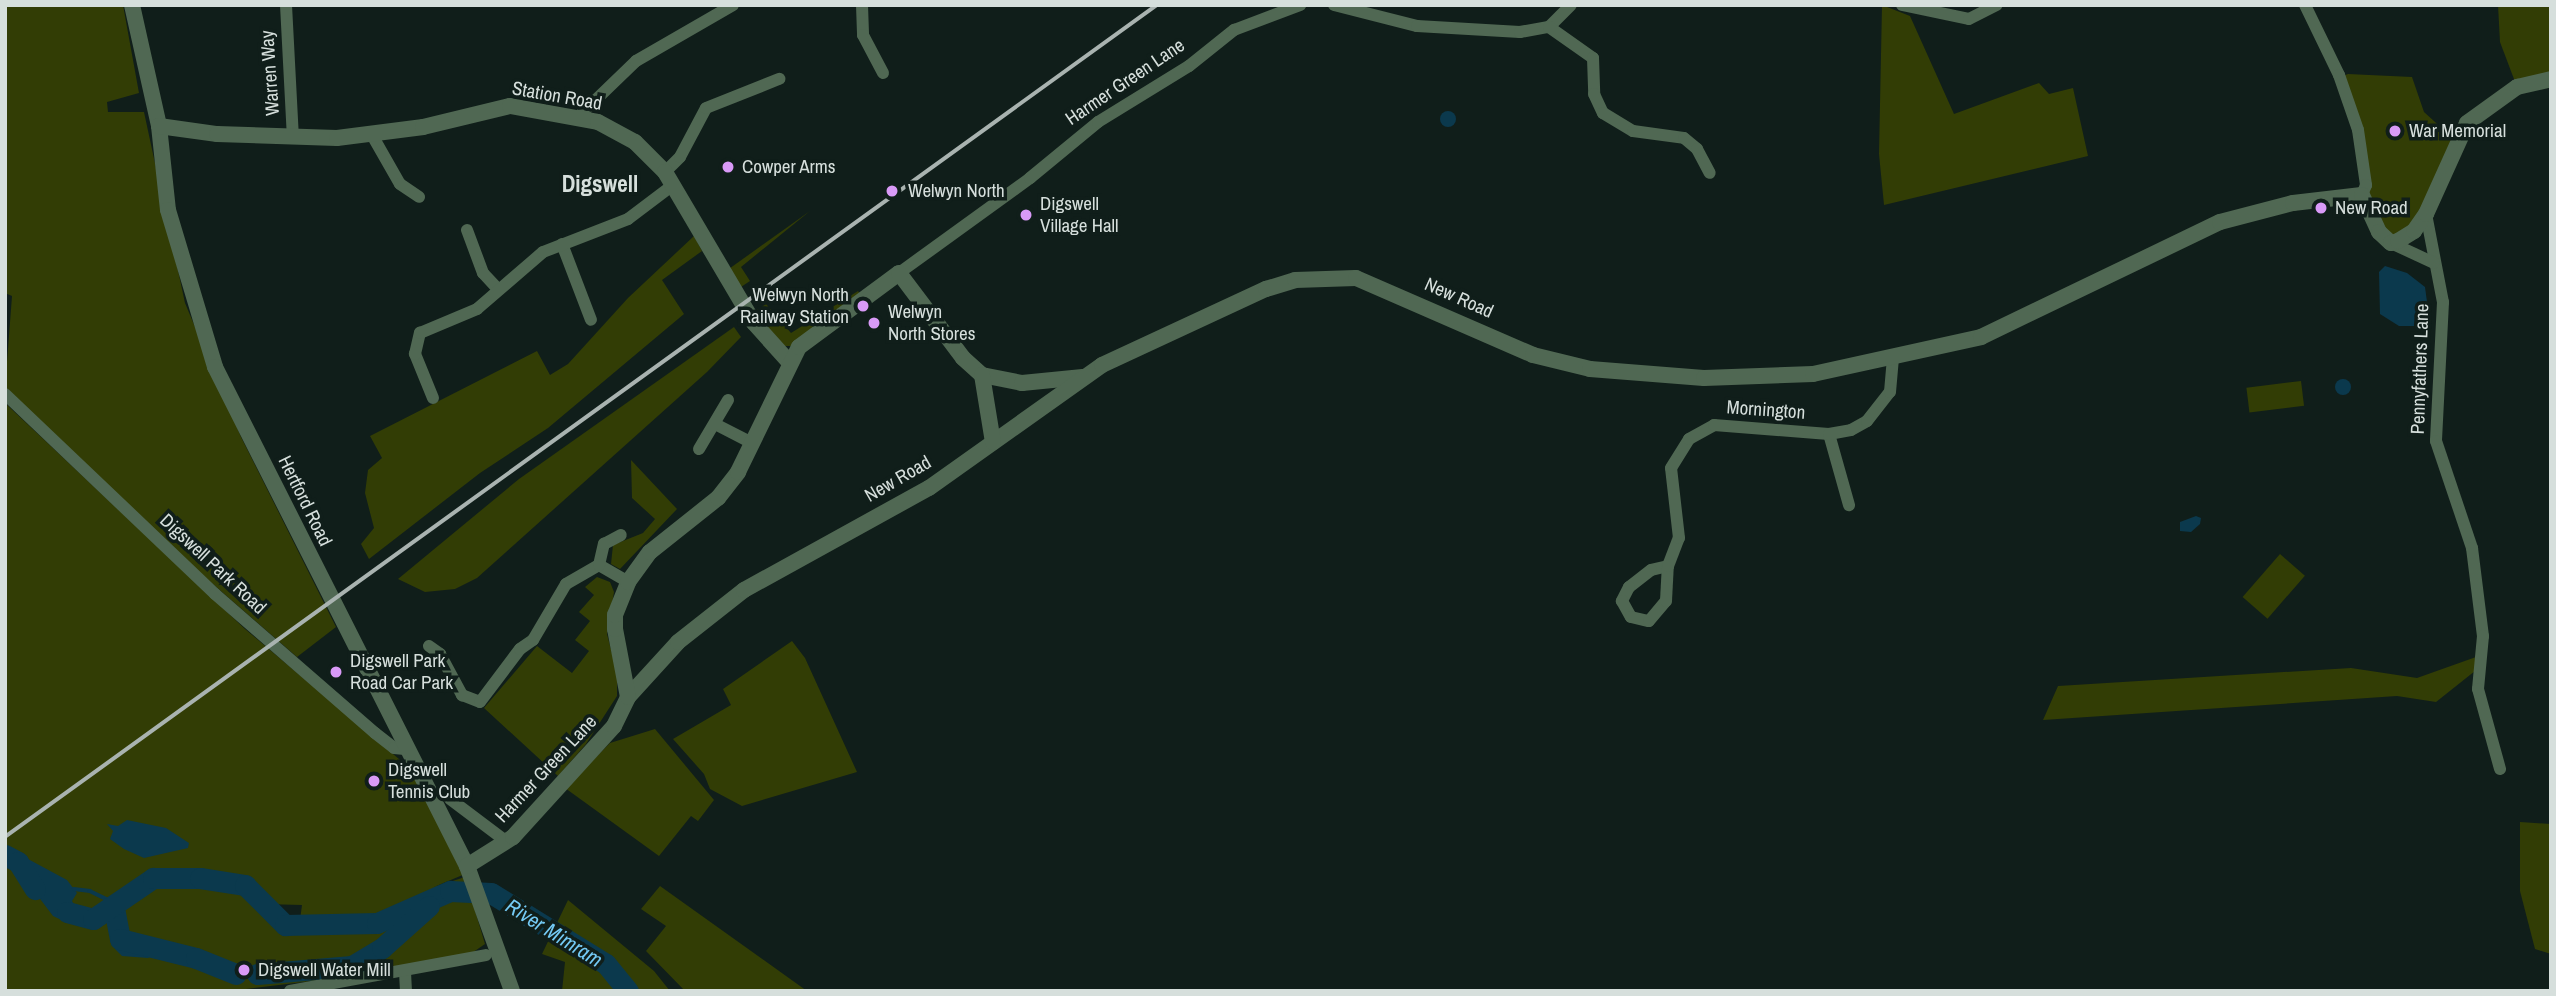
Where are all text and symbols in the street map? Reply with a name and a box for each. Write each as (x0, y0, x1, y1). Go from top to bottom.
street label: Warren Way (256, 30, 284, 116)
street label: Harmer Green Lane (1061, 34, 1189, 130)
street label: Station Road (510, 77, 604, 115)
place label: War Memorial (2409, 120, 2506, 142)
marker: War Memorial (2387, 123, 2403, 139)
place label: Cowper Arms (742, 156, 836, 178)
marker: Cowper Arms (720, 159, 736, 175)
district label: Digswell (562, 170, 638, 198)
place label: Welwyn North (908, 180, 1005, 202)
marker: Welwyn North (882, 181, 902, 201)
place label: Digswell Village Hall (1040, 193, 1119, 237)
place label: New Road (2335, 197, 2408, 219)
marker: New Road (2313, 200, 2329, 216)
marker: Digswell Village Hall (1018, 207, 1034, 223)
street label: New Road (1421, 273, 1497, 323)
place label: Welwyn North Railway Station (740, 284, 849, 328)
marker: Welwyn North Railway Station (855, 298, 871, 314)
place label: Welwyn North Stores (888, 301, 975, 345)
street label: Pennyfathers Lane (2406, 303, 2434, 435)
marker: Welwyn North Stores (866, 315, 882, 331)
street label: Mornington (1726, 396, 1806, 424)
street label: New Road (861, 451, 935, 507)
street label: Hertford Road (273, 452, 337, 550)
street label: Digswell Park Road (155, 509, 271, 619)
place label: Digswell Park Road Car Park (350, 650, 453, 694)
marker: Digswell Park Road Car Park (328, 664, 344, 680)
street label: Harmer Green Lane (490, 711, 602, 827)
place label: Digswell Tennis Club (388, 759, 470, 803)
marker: Digswell Tennis Club (366, 773, 382, 789)
water label: River Mimram (501, 893, 607, 973)
place label: Digswell Water Mill (258, 959, 391, 981)
marker: Digswell Water Mill (236, 962, 252, 978)

